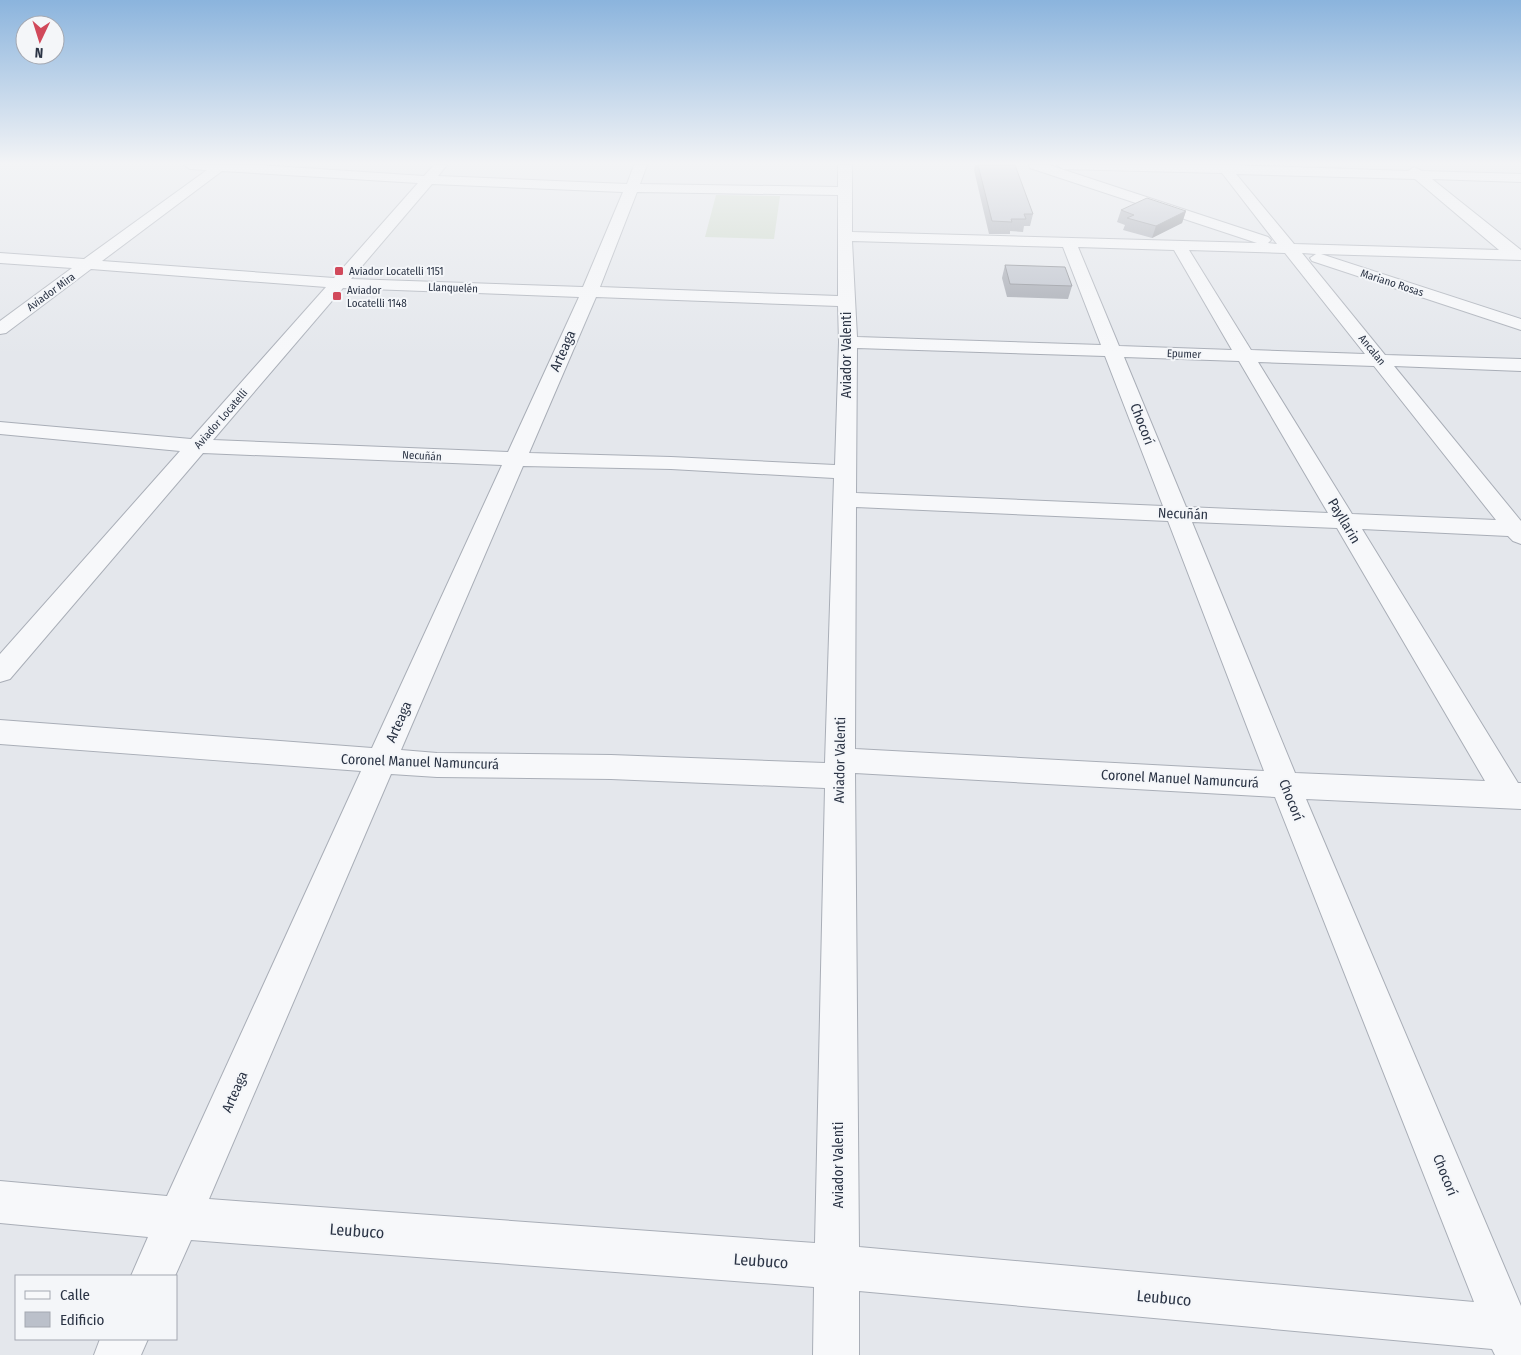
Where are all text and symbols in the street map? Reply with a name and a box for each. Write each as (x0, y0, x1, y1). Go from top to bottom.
north arrow (15, 15, 65, 65)
text: N (34, 44, 44, 61)
marker: Aviador Locatelli 1151 (333, 265, 345, 277)
place label: Aviador Locatelli 1151 (349, 265, 444, 278)
street label: Mariano Rosas (1359, 267, 1425, 299)
street label: Aviador Mira (24, 270, 78, 314)
street label: Llanquelén (428, 281, 478, 295)
place label: Aviador Locatelli 1148 (347, 284, 407, 310)
marker: Aviador Locatelli 1148 (331, 290, 343, 302)
street label: Aviador Valenti (838, 312, 855, 398)
street label: Arteaga (546, 328, 580, 374)
street label: Ancalan (1356, 332, 1388, 368)
street label: Epumer (1167, 347, 1202, 361)
street label: Aviador Locatelli (192, 386, 251, 451)
street label: Chocorí (1126, 401, 1158, 448)
street label: Necuñán (402, 448, 442, 464)
street label: Payllarin (1324, 495, 1364, 547)
street label: Necuñán (1158, 505, 1208, 523)
street label: Arteaga (382, 699, 416, 745)
street label: Aviador Valenti (831, 717, 849, 803)
street label: Coronel Manuel Namuncurá (341, 751, 499, 773)
street label: Coronel Manuel Namuncurá (1101, 766, 1260, 792)
street label: Chocorí (1275, 777, 1307, 824)
street label: Arteaga (218, 1069, 252, 1115)
street label: Aviador Valenti (830, 1122, 847, 1208)
street label: Chocorí (1429, 1152, 1461, 1199)
street label: Leubuco (329, 1220, 385, 1242)
street label: Leubuco (733, 1250, 789, 1272)
legend (15, 1275, 178, 1340)
text: Calle (60, 1286, 90, 1304)
street label: Leubuco (1136, 1286, 1192, 1310)
text: Edificio (60, 1311, 105, 1329)

